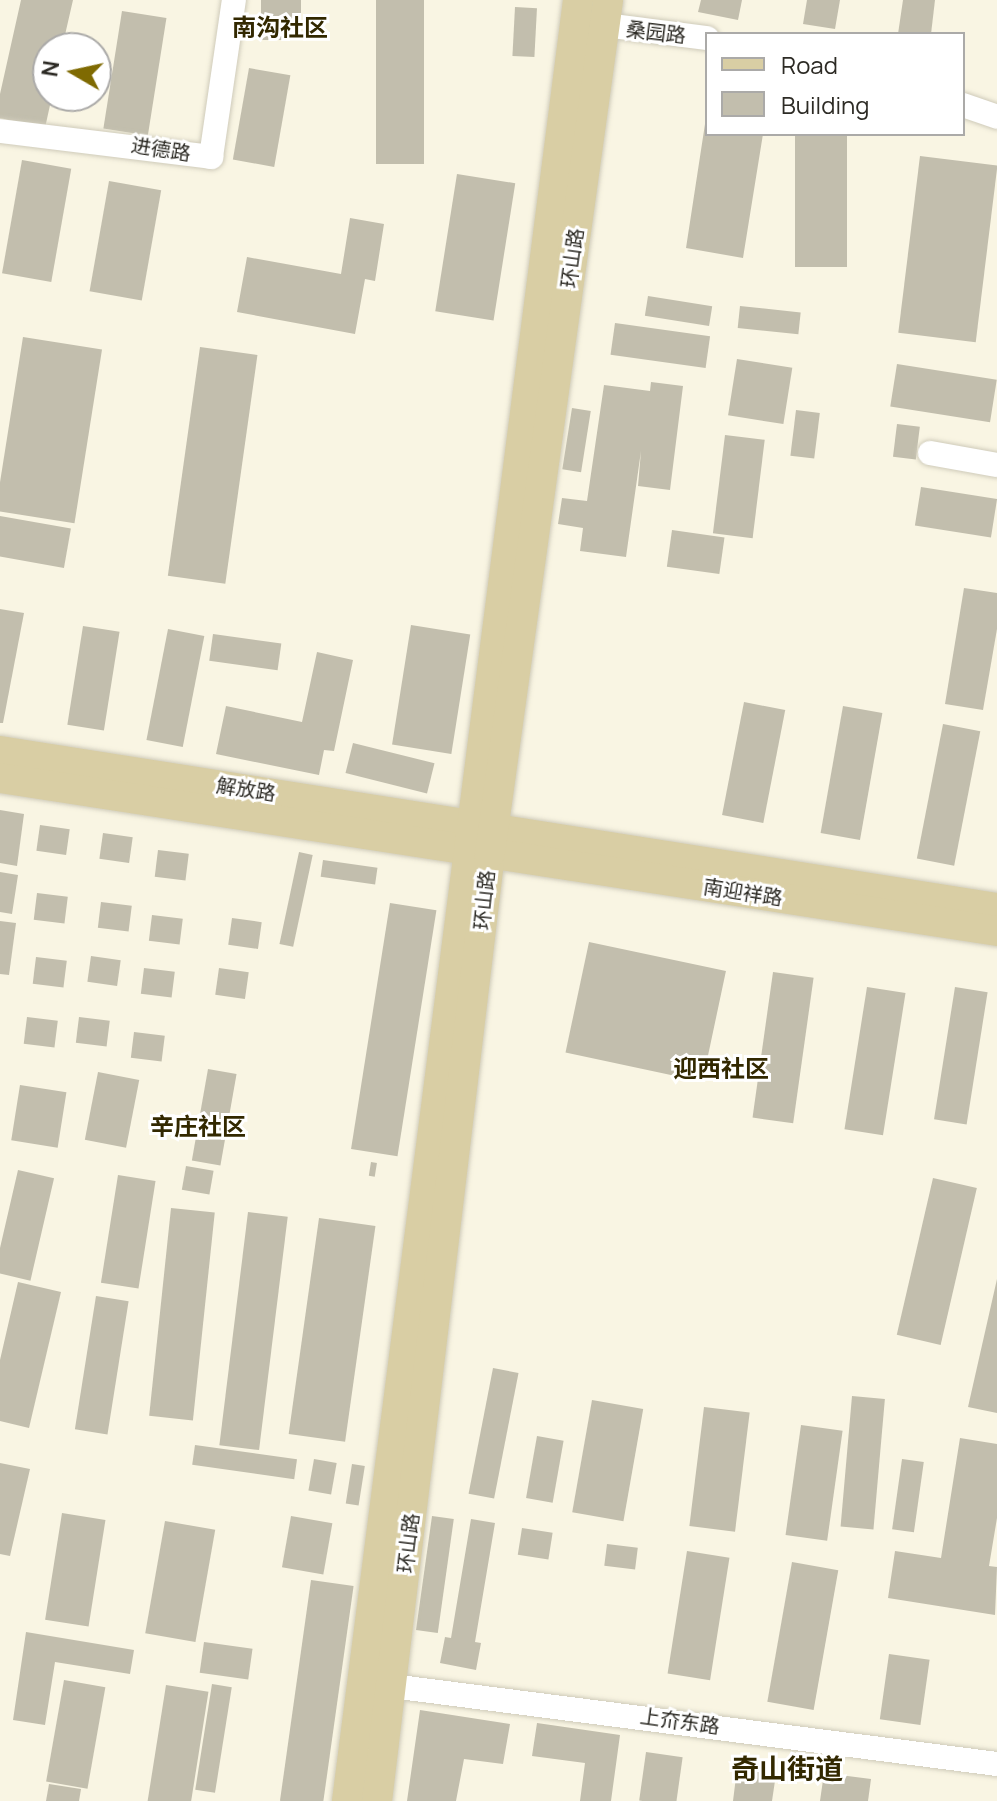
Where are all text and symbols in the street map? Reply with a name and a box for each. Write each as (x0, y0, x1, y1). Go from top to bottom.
district label: 南沟社区 (232, 13, 328, 41)
street label: 桑园路 (625, 16, 687, 48)
north arrow (32, 32, 112, 112)
legend (705, 32, 965, 136)
text: Road (781, 48, 838, 81)
text: N (34, 58, 66, 79)
text: Building (781, 88, 869, 121)
street label: 进德路 (129, 132, 193, 166)
street label: 环山路 (556, 227, 588, 289)
street label: 解放路 (214, 772, 278, 806)
street label: 环山路 (469, 869, 499, 931)
street label: 南迎祥路 (702, 874, 784, 910)
district label: 迎西社区 (673, 1054, 769, 1082)
district label: 辛庄社区 (150, 1112, 246, 1140)
street label: 环山路 (392, 1512, 424, 1574)
street label: 上夼东路 (639, 1704, 721, 1738)
district label: 奇山街道 (731, 1751, 843, 1785)

